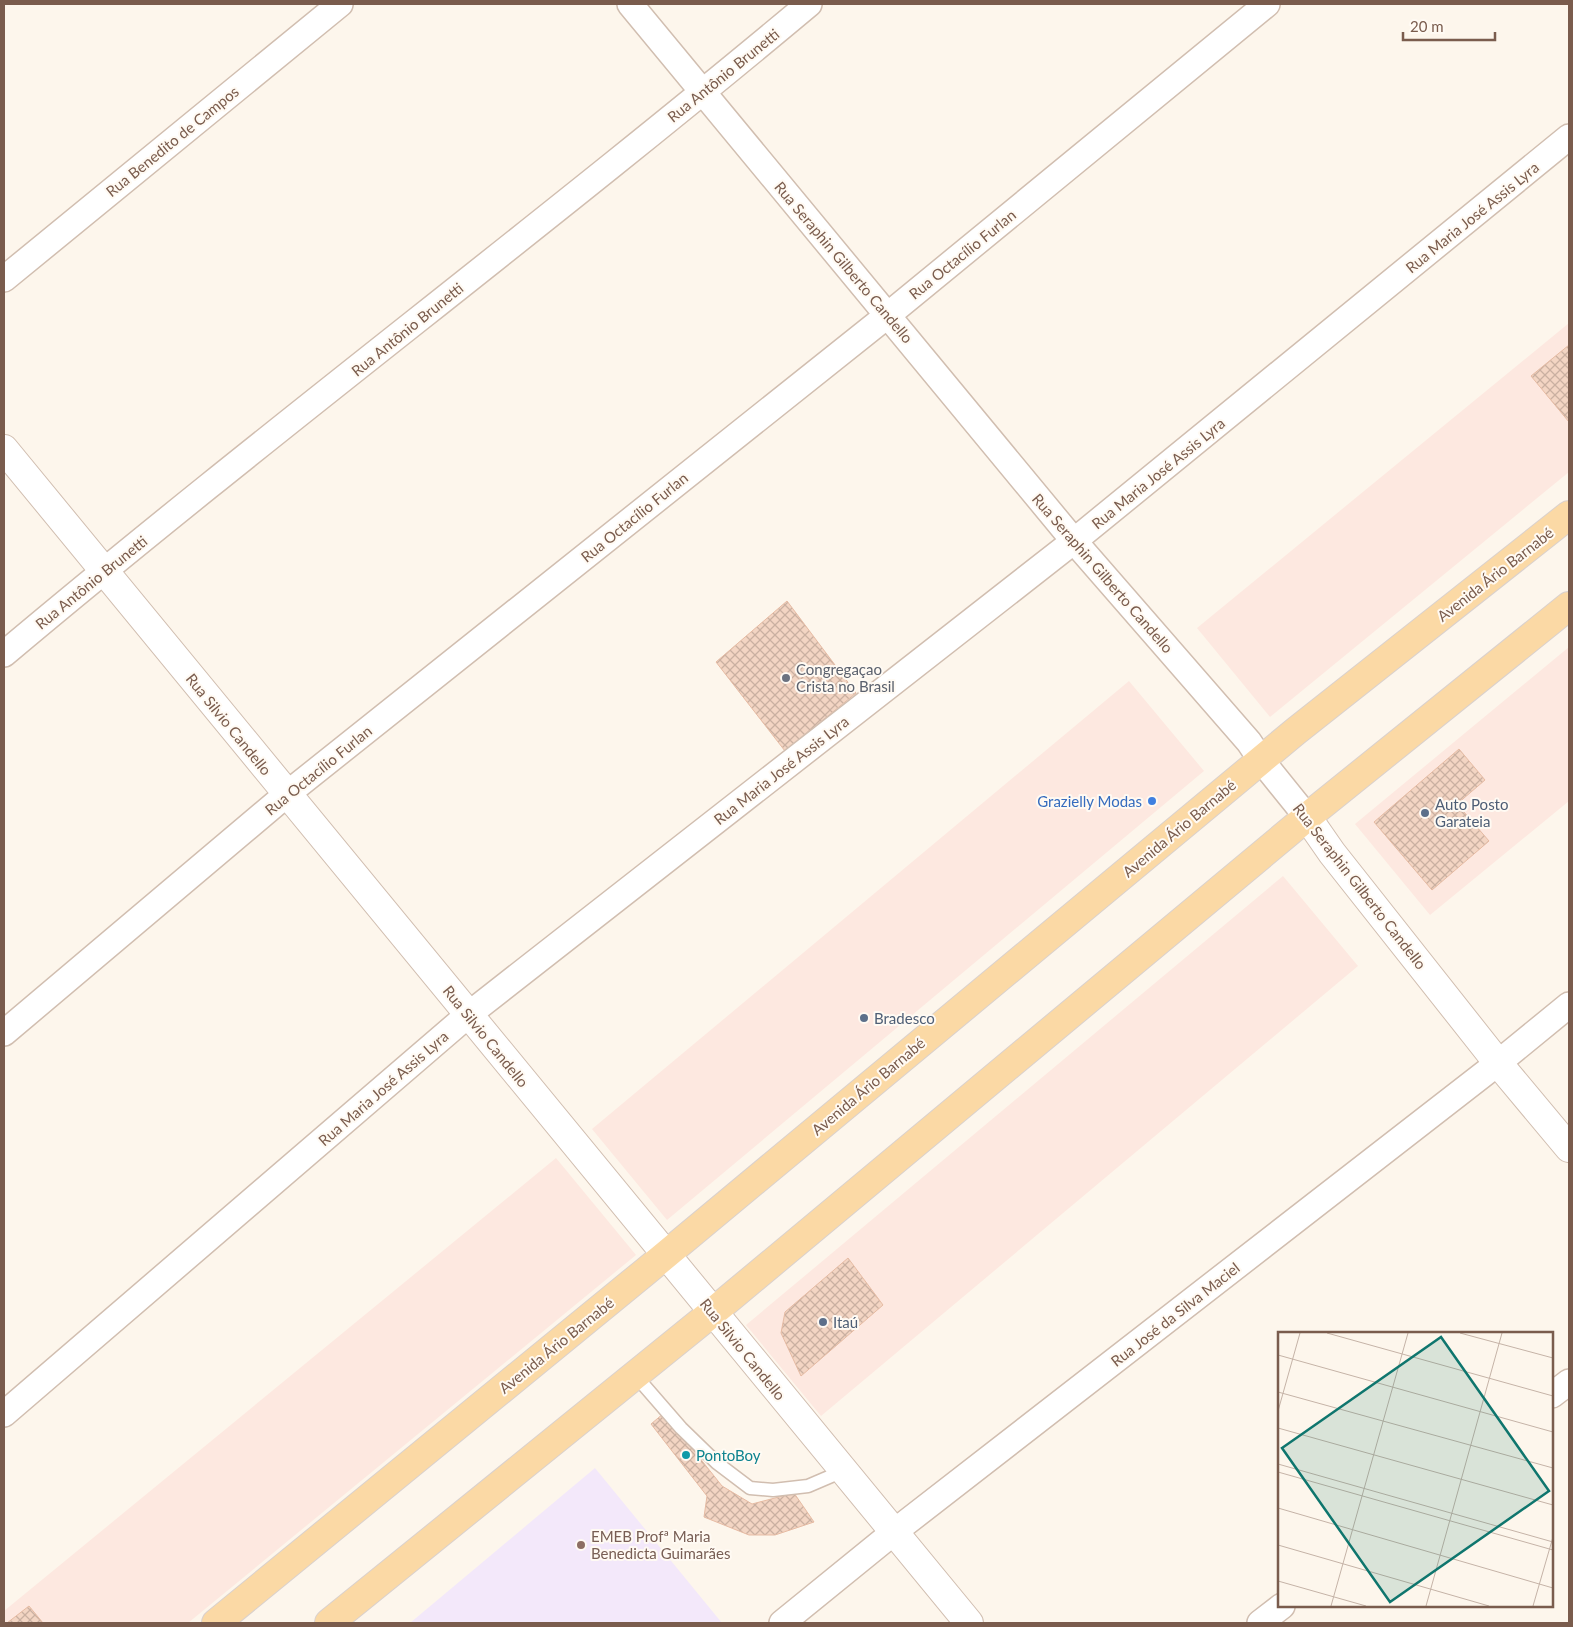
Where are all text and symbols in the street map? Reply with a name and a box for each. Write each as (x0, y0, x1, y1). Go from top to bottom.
scale bar (1403, 10, 1496, 42)
text: 20 m (1410, 17, 1444, 35)
street label: Rua Antônio Brunetti (664, 24, 782, 126)
street label: Rua Benedito de Campos (102, 82, 242, 200)
street label: Rua Maria José Assis Lyra (1402, 158, 1542, 276)
street label: Rua Seraphin Gilberto Candello (771, 178, 917, 346)
street label: Rua Octacílio Furlan (905, 205, 1019, 303)
street label: Rua Antônio Brunetti (348, 278, 466, 380)
street label: Rua Maria José Assis Lyra (1088, 414, 1228, 532)
street label: Rua Octacílio Furlan (577, 468, 691, 566)
street label: Rua Seraphin Gilberto Candello (1029, 490, 1177, 656)
street label: Avenida Ário Barnabé (1433, 523, 1557, 625)
street label: Rua Antônio Brunetti (32, 531, 150, 633)
place label: Congregaçao Crista no Brasil (796, 660, 895, 695)
street label: Rua Silvio Candello (183, 670, 275, 778)
marker: Congregaçao Crista no Brasil (780, 672, 792, 684)
street label: Rua Maria José Assis Lyra (710, 712, 852, 828)
street label: Rua Octacílio Furlan (261, 721, 375, 819)
street label: Avenida Ário Barnabé (1119, 775, 1239, 881)
place label: Grazielly Modas (1037, 792, 1142, 810)
marker: Grazielly Modas (1146, 795, 1158, 807)
place label: Auto Posto Garateia (1435, 795, 1508, 830)
street label: Rua Seraphin Gilberto Candello (1290, 800, 1430, 972)
marker: Auto Posto Garateia (1419, 807, 1431, 819)
street label: Rua Silvio Candello (440, 982, 532, 1090)
place label: Bradesco (874, 1009, 935, 1027)
marker: Bradesco (858, 1012, 870, 1024)
street label: Rua Maria José Assis Lyra (314, 1027, 452, 1149)
street label: Avenida Ário Barnabé (808, 1033, 928, 1139)
street label: Rua José da Silva Maciel (1107, 1258, 1243, 1370)
street label: Avenida Ário Barnabé (495, 1293, 617, 1397)
street label: Rua Silvio Candello (697, 1295, 789, 1403)
place label: Itaú (833, 1313, 858, 1331)
marker: Itaú (817, 1316, 829, 1328)
inset map (1278, 1332, 1553, 1607)
place label: PontoBoy (696, 1446, 761, 1464)
marker: PontoBoy (680, 1449, 692, 1461)
place label: EMEB Profª Maria Benedicta Guimarães (591, 1527, 730, 1562)
marker: EMEB Profª Maria Benedicta Guimarães (575, 1539, 587, 1551)

